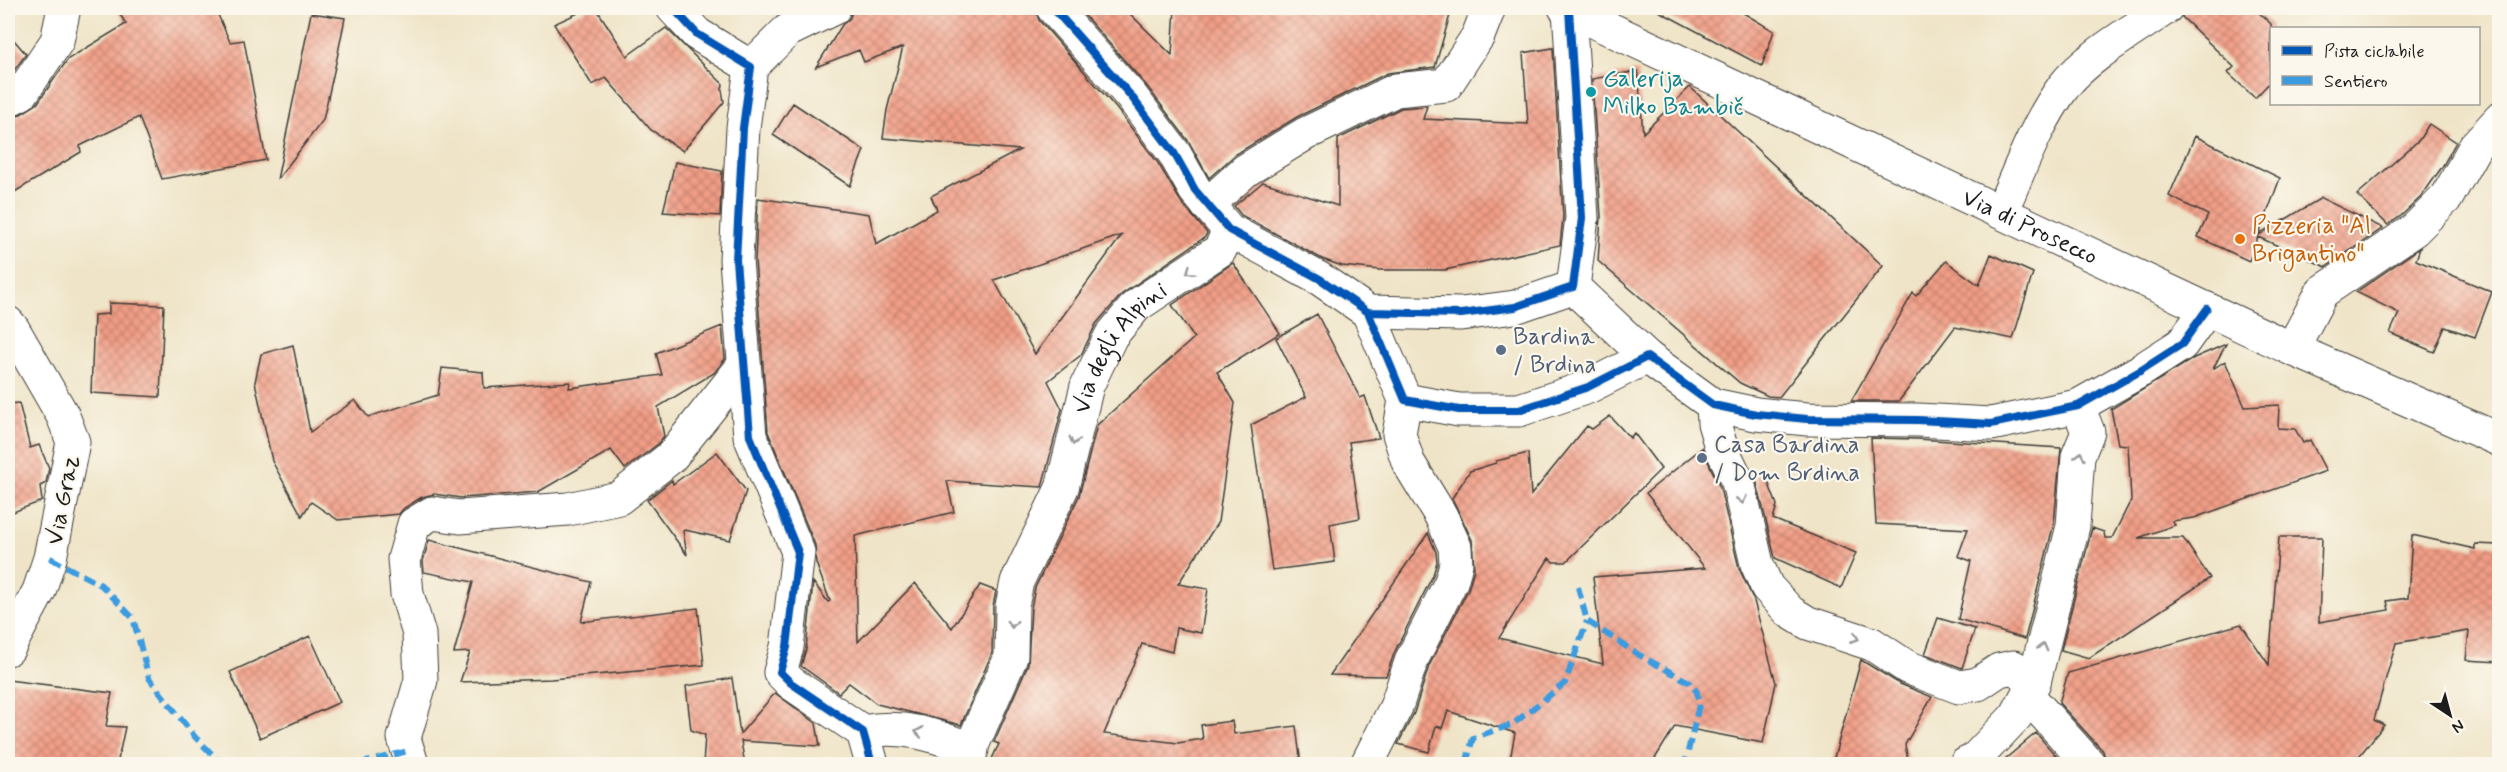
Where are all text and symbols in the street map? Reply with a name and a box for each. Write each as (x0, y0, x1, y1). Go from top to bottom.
legend (2270, 27, 2480, 105)
text: Pista ciclabile (2324, 40, 2425, 64)
place label: Galerija Milko Bambič (1603, 64, 1744, 123)
text: Sentiero (2324, 70, 2388, 94)
marker: Galerija Milko Bambič (1584, 85, 1598, 99)
street label: Via di Prosecco (1957, 183, 2102, 273)
place label: Pizzeria "Al Brigantino" (2252, 211, 2371, 272)
marker: Pizzeria "Al Brigantino" (2233, 232, 2247, 246)
one-way arrow (1185, 264, 1196, 275)
street label: Via degli Alpini (1067, 276, 1173, 417)
place label: Bardina / Brdina (1513, 322, 1596, 381)
marker: Bardina / Brdina (1494, 343, 1508, 357)
place label: Casa Bardina / Dom Brdina (1714, 430, 1860, 489)
one-way arrow (1068, 436, 1081, 446)
marker: Casa Bardina / Dom Brdina (1695, 451, 1709, 465)
one-way arrow (2072, 451, 2085, 461)
street label: Via Graz (40, 453, 87, 548)
one-way arrow (1734, 495, 1747, 505)
one-way arrow (1006, 620, 1018, 629)
one-way arrow (1849, 631, 1860, 643)
one-way arrow (2036, 642, 2048, 653)
north arrow (2420, 685, 2480, 745)
text: N (2447, 714, 2468, 738)
one-way arrow (914, 726, 924, 739)

